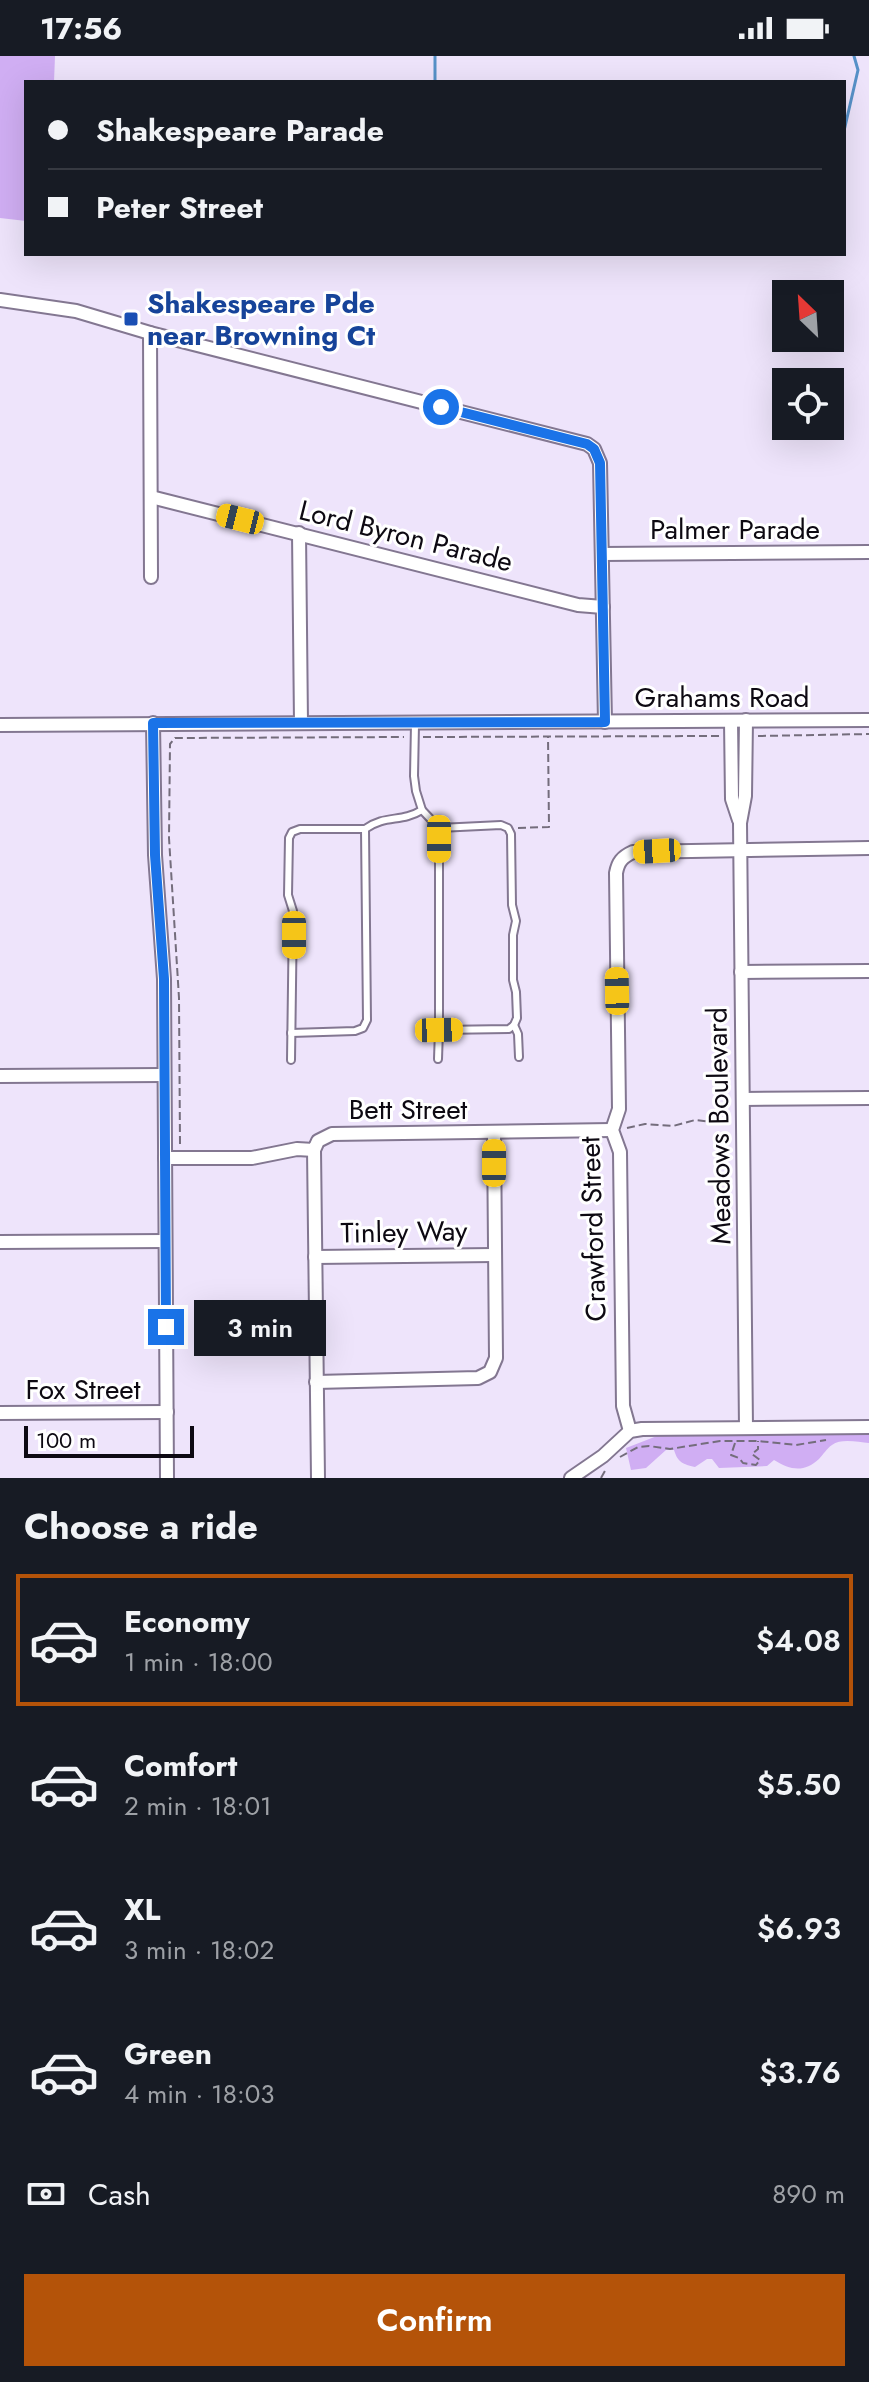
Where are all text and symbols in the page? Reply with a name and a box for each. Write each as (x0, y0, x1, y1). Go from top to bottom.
text: 17:56 (40, 7, 122, 50)
text: Shakespeare Parade (96, 109, 384, 152)
text: Peter Street (96, 186, 263, 229)
north arrow (772, 280, 844, 352)
map controls (772, 280, 844, 440)
place label: Shakespeare Pde near Browning Ct (147, 283, 375, 356)
marker: Shakespeare Pde near Browning Ct (122, 310, 140, 328)
button: locate (772, 368, 844, 440)
route start (423, 389, 459, 425)
street label: Lord Byron Parade (295, 490, 517, 582)
car (214, 502, 266, 536)
street label: Palmer Parade (650, 509, 820, 550)
street label: Grahams Road (635, 677, 809, 718)
car (427, 815, 451, 863)
car (632, 838, 682, 864)
car (282, 911, 306, 959)
car (605, 967, 629, 1015)
street label: Meadows Boulevard (696, 1007, 742, 1245)
car (415, 1018, 463, 1042)
street label: Bett Street (349, 1089, 468, 1130)
street label: Crawford Street (569, 1135, 617, 1322)
car (482, 1139, 506, 1187)
street label: Tinley Way (340, 1210, 468, 1254)
callout: 3 min (194, 1299, 326, 1355)
route end (148, 1309, 184, 1345)
text: 3 min (227, 1309, 293, 1347)
street label: Fox Street (26, 1369, 141, 1410)
scale bar (24, 1422, 194, 1458)
text: 100 m (36, 1424, 96, 1456)
text: Choose a ride (24, 1500, 258, 1552)
text: Economy (124, 1600, 250, 1643)
icon: car (28, 1604, 100, 1676)
text: $4.08 (756, 1619, 841, 1662)
text: 1 min · 18:00 (124, 1643, 273, 1681)
text: Comfort (124, 1744, 237, 1787)
icon: car (28, 1748, 100, 1820)
text: $5.50 (757, 1763, 841, 1806)
text: 2 min · 18:01 (124, 1787, 272, 1825)
text: XL (124, 1888, 160, 1931)
icon: car (28, 1892, 100, 1964)
text: $6.93 (757, 1907, 841, 1950)
text: 3 min · 18:02 (124, 1931, 274, 1969)
text: Green (124, 2032, 212, 2075)
icon: car (28, 2036, 100, 2108)
text: $3.76 (759, 2051, 841, 2094)
text: 4 min · 18:03 (124, 2075, 275, 2113)
icon: cash (24, 2172, 68, 2216)
text: Cash (88, 2173, 151, 2216)
text: 890 m (772, 2175, 845, 2213)
button: Confirm (24, 2274, 845, 2366)

